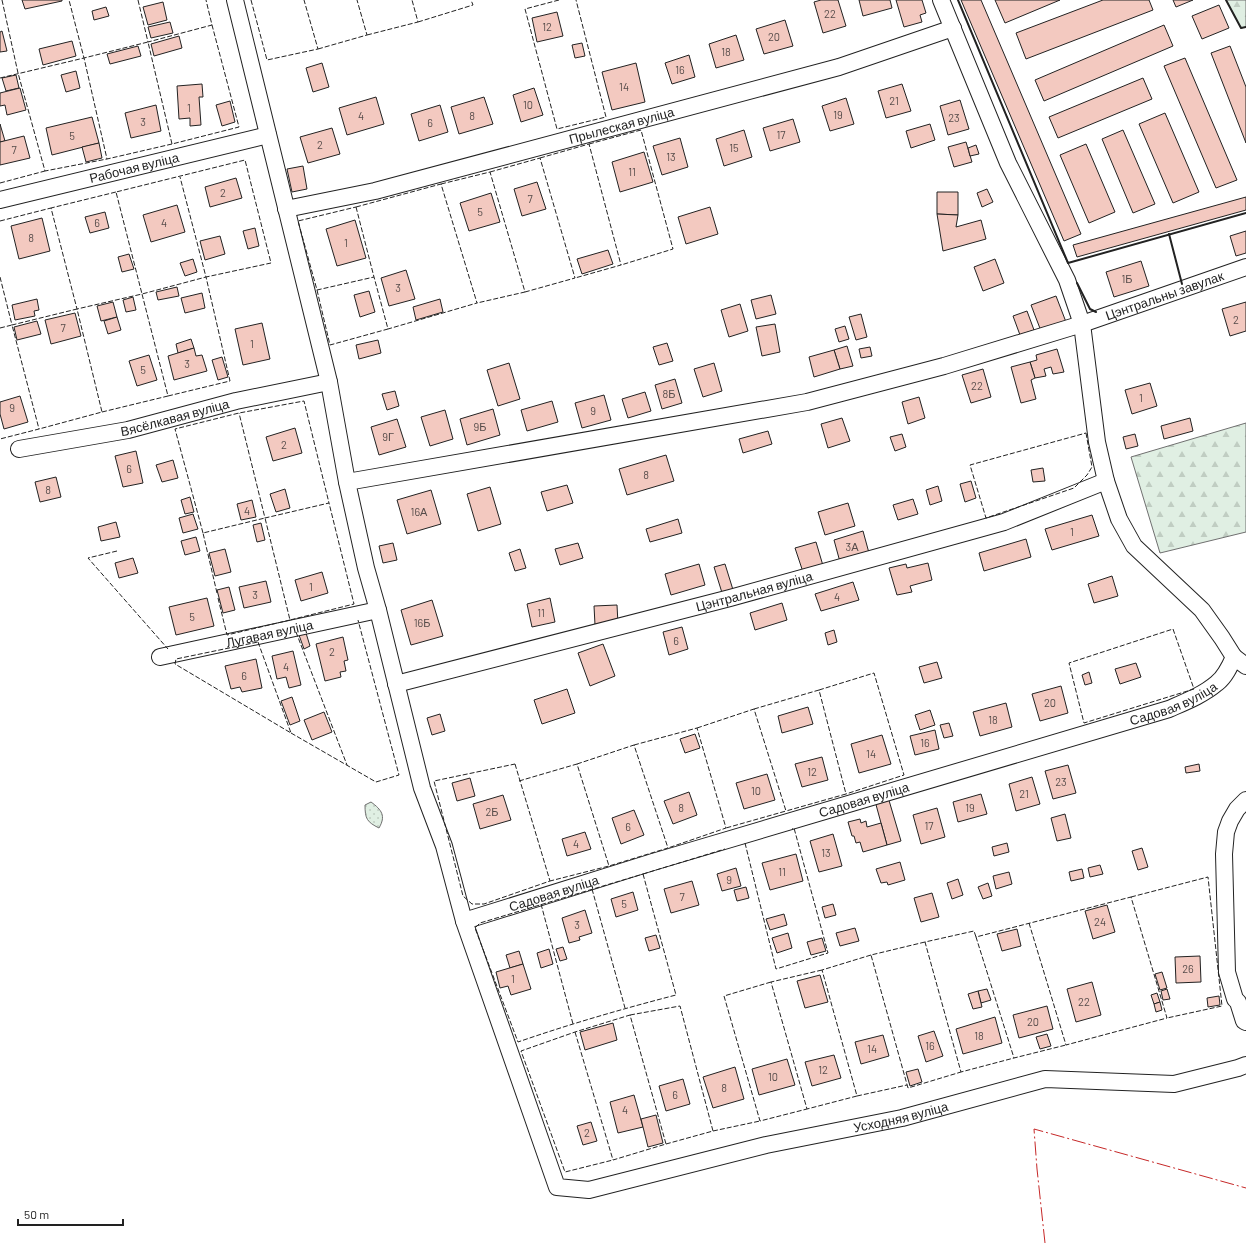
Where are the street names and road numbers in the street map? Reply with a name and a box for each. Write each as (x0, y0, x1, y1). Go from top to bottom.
street label: Прылеская вуліца (567, 103, 677, 147)
street label: Рабочая вуліца (88, 149, 181, 186)
street label: Цэнтральны завулак (1103, 267, 1226, 323)
street label: Вясёлкавая вуліца (119, 395, 232, 439)
street label: Цэнтральная вуліца (694, 567, 815, 614)
street label: Лугавая вуліца (225, 616, 315, 651)
street label: Садовая вуліца (1128, 678, 1221, 728)
street label: Садовая вуліца (817, 778, 912, 820)
street label: Садовая вуліца (507, 871, 601, 915)
street label: Усходняя вуліца (852, 1098, 951, 1135)

